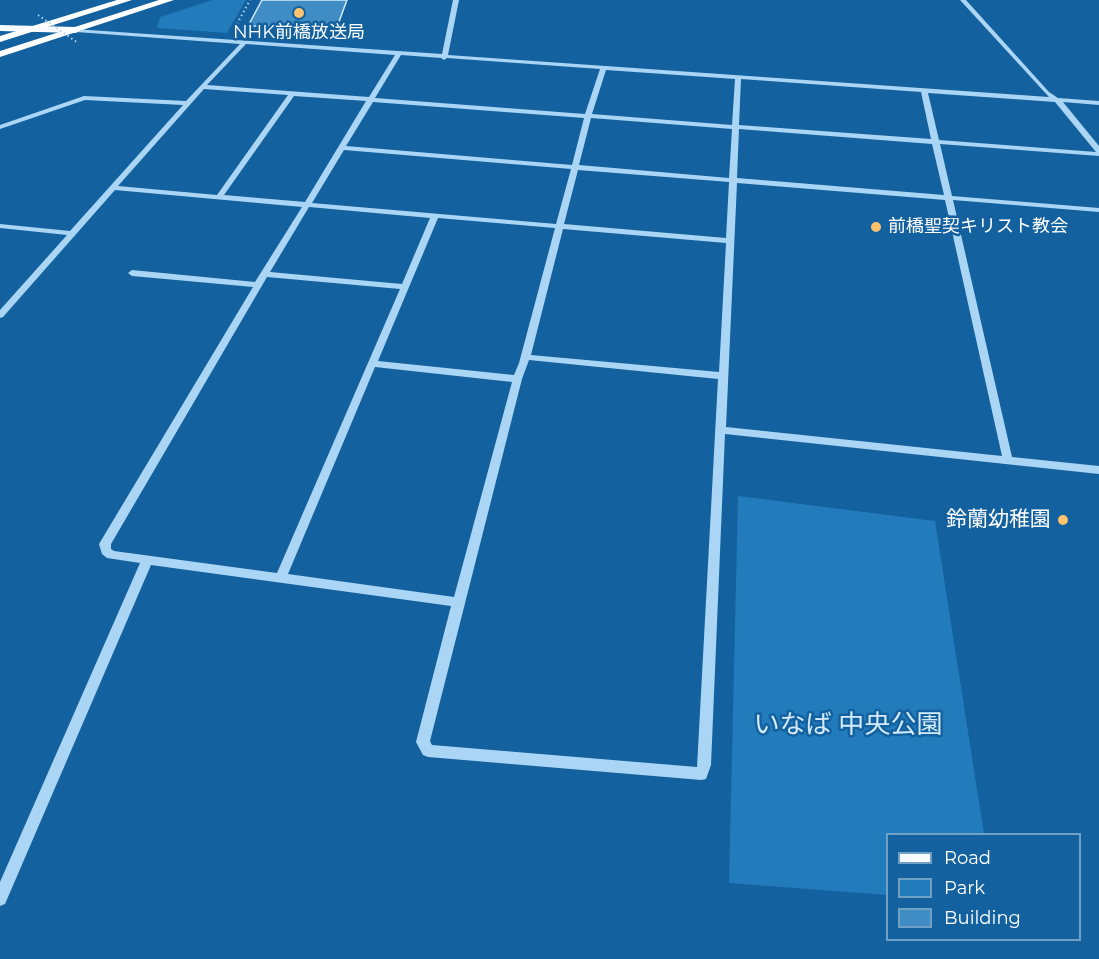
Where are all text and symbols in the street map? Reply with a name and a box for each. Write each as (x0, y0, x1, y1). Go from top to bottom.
marker: NHK前橋放送局 (292, 6, 306, 20)
place label: NHK前橋放送局 (233, 22, 365, 44)
place label: 前橋聖契キリスト教会 (888, 216, 1068, 238)
marker: 前橋聖契キリスト教会 (869, 220, 883, 234)
place label: 鈴蘭幼稚園 (946, 507, 1051, 533)
marker: 鈴蘭幼稚園 (1056, 513, 1070, 527)
park label: いなば 中央公園 (754, 709, 942, 741)
legend (886, 833, 1081, 941)
text: Road (944, 847, 991, 869)
text: Park (944, 877, 985, 899)
text: Building (944, 907, 1021, 929)

